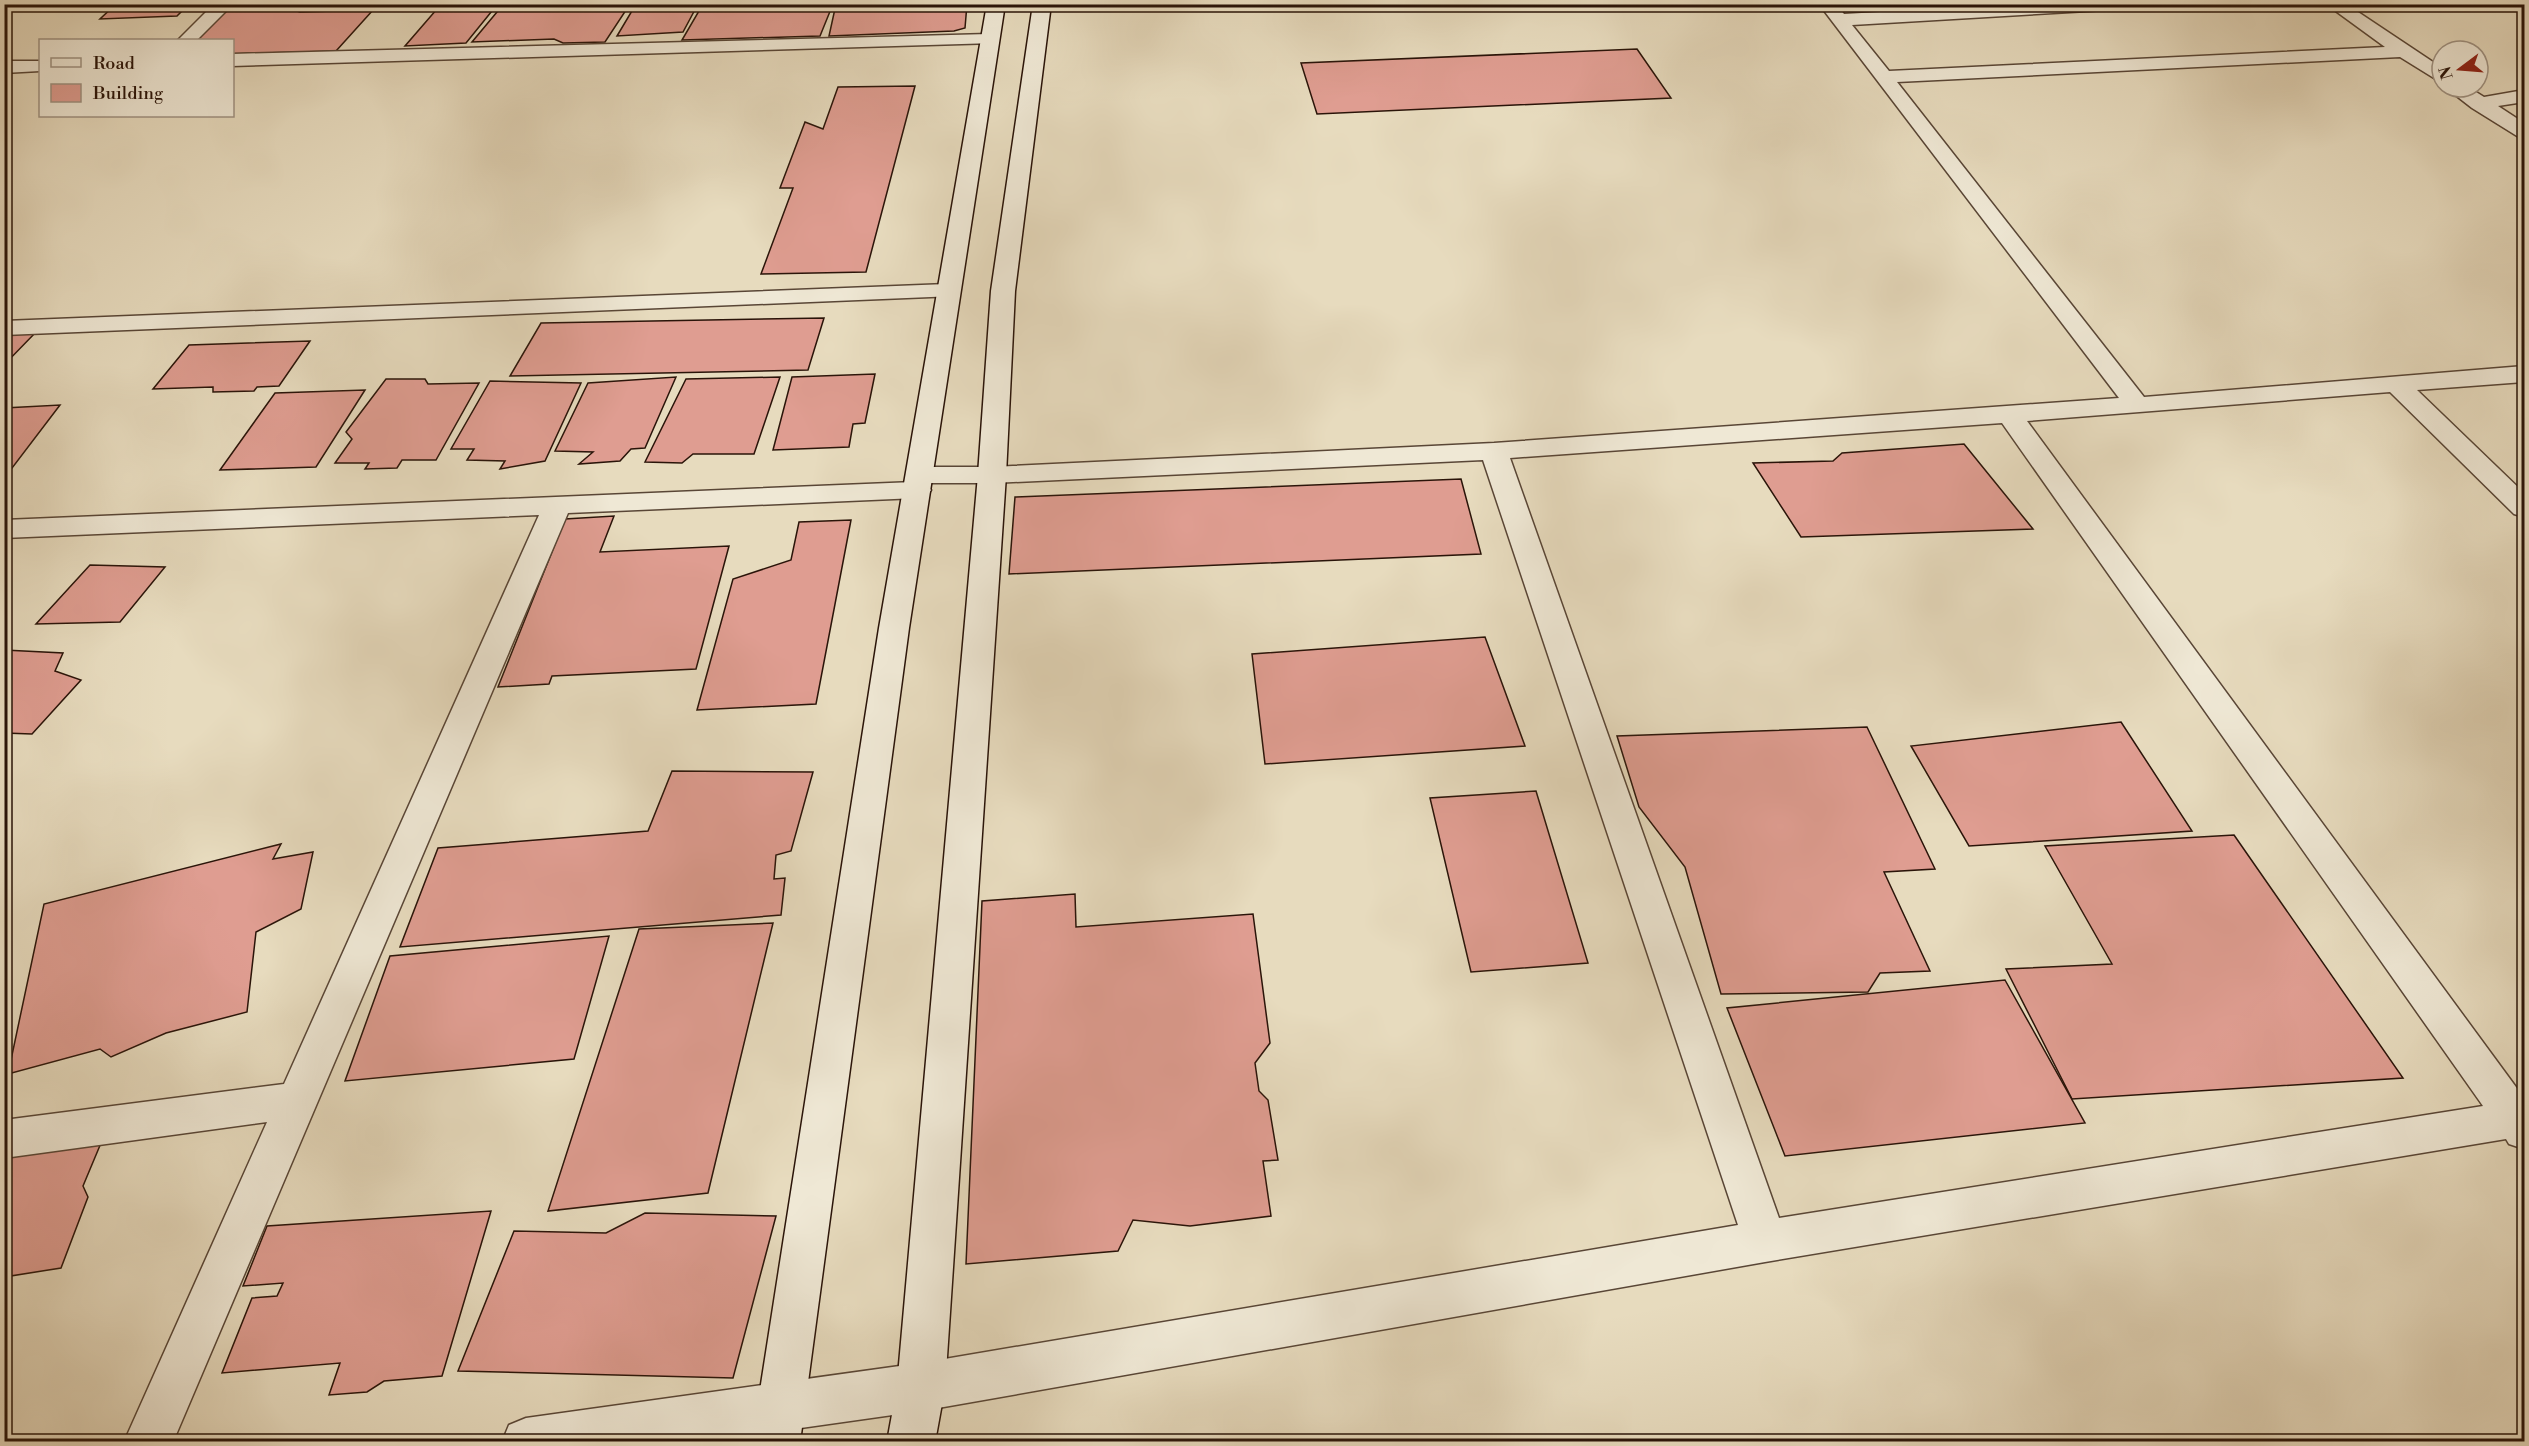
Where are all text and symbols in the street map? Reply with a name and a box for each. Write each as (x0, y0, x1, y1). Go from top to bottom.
legend (39, 39, 234, 117)
north arrow (2430, 39, 2490, 99)
text: Road (93, 52, 136, 75)
text: N (2435, 64, 2458, 82)
text: Building (92, 82, 164, 105)

